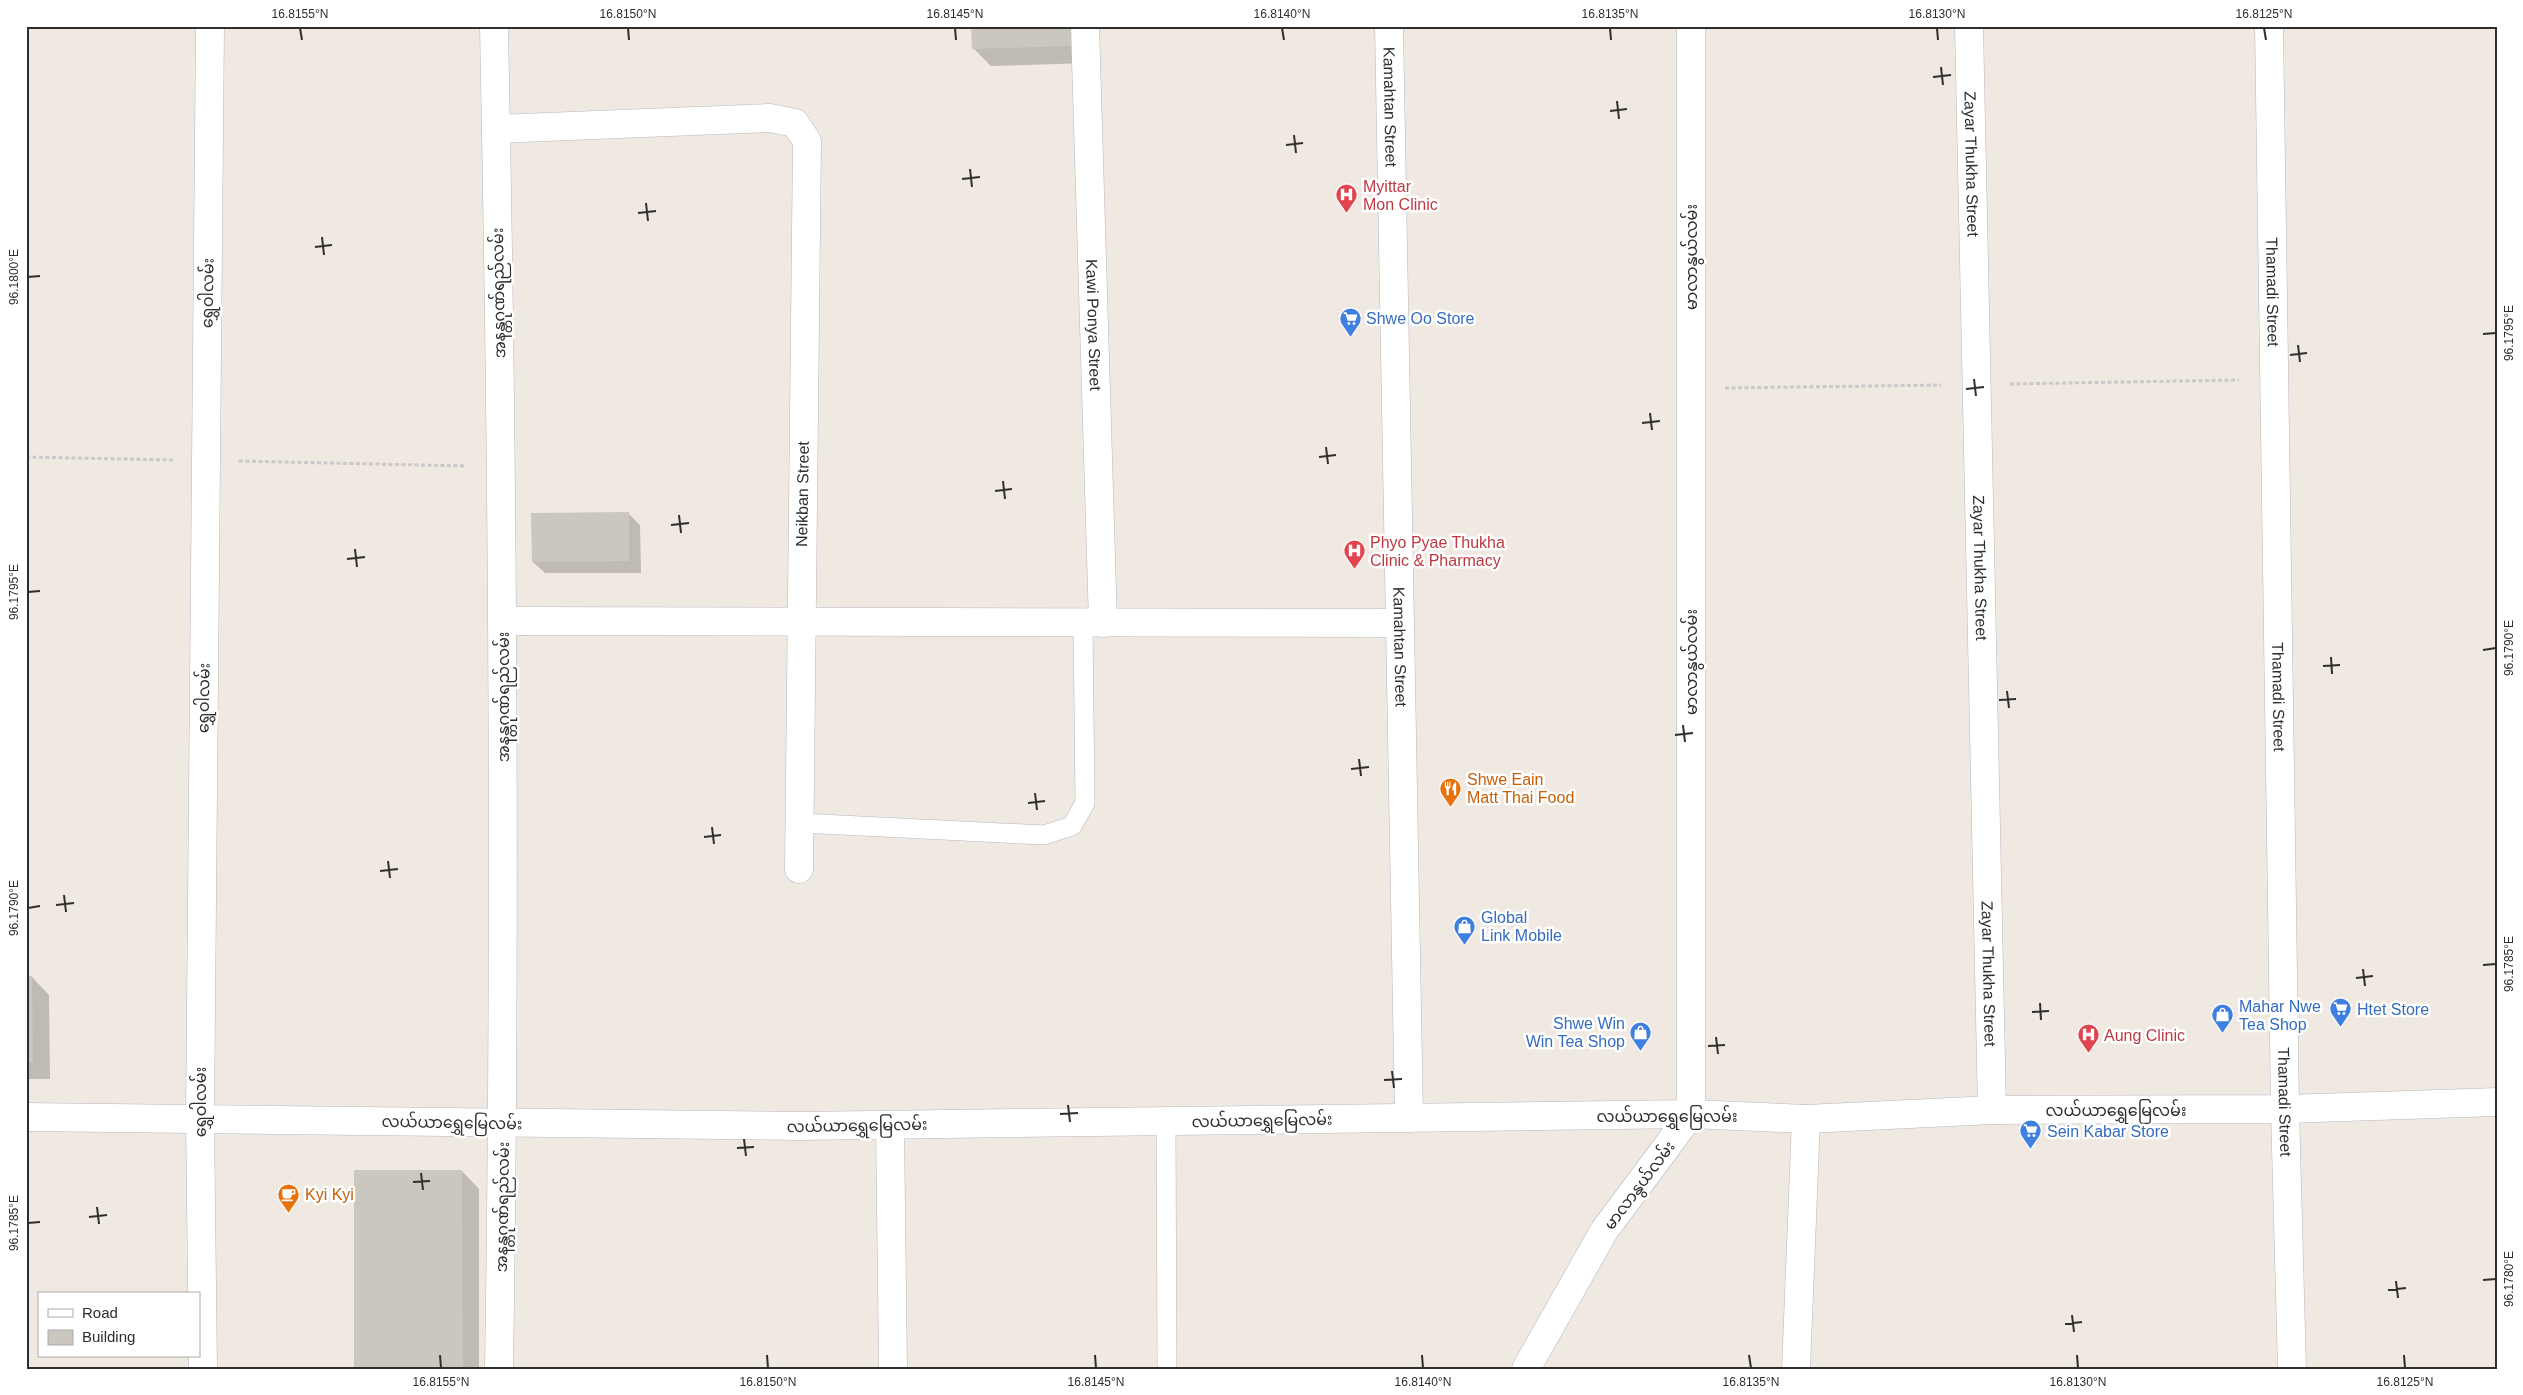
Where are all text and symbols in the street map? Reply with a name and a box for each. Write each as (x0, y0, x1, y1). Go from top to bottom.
text: 16.8155°N (272, 7, 328, 21)
text: 16.8150°N (600, 7, 656, 21)
text: 16.8145°N (927, 7, 983, 21)
text: 16.8140°N (1254, 7, 1310, 21)
text: 16.8135°N (1582, 7, 1638, 21)
text: 16.8130°N (1909, 7, 1965, 21)
text: 16.8125°N (2236, 7, 2292, 21)
street label: Kamahtan Street (1380, 47, 1400, 168)
street label: Zayar Thukha Street (1961, 91, 1981, 238)
place label: Myittar Mon Clinic (1363, 178, 1438, 213)
hospital icon: Myittar Mon Clinic (1335, 183, 1359, 214)
street label: မာလာနွယ်လမ်း (1680, 204, 1705, 310)
street label: အနန္တဂုဏ်ရည်လမ်း (486, 227, 514, 359)
street label: Thamadi Street (2263, 237, 2282, 347)
text: 96.1800°E (7, 249, 21, 305)
street label: ရွှေဝါလမ်း (195, 258, 222, 328)
street label: Kawi Ponya Street (1083, 259, 1104, 392)
text: 96.1795°E (2502, 305, 2516, 361)
supermarket icon: Shwe Oo Store (1338, 306, 1362, 337)
place label: Shwe Oo Store (1366, 310, 1475, 327)
street label: Neikban Street (793, 440, 812, 547)
street label: Zayar Thukha Street (1970, 495, 1990, 641)
place label: Phyo Pyae Thukha Clinic & Pharmacy (1370, 534, 1505, 569)
hospital icon: Phyo Pyae Thukha Clinic & Pharmacy (1342, 539, 1366, 570)
text: 96.1795°E (7, 564, 21, 620)
street label: Kamahtan Street (1390, 587, 1409, 708)
street label: မာလာနွယ်လမ်း (1680, 609, 1705, 715)
text: 96.1790°E (2502, 620, 2516, 676)
street label: အနန္တဂုဏ်ရည်လမ်း (492, 632, 518, 762)
street label: Thamadi Street (2269, 642, 2288, 752)
street label: ရွှေဝါလမ်း (191, 663, 218, 733)
place label: Shwe Eain Matt Thai Food (1467, 771, 1574, 806)
restaurant icon: Shwe Eain Matt Thai Food (1439, 776, 1463, 807)
text: 96.1790°E (7, 880, 21, 936)
street label: Zayar Thukha Street (1979, 901, 1999, 1047)
place label: Global Link Mobile (1481, 909, 1562, 944)
shop icon: Global Link Mobile (1453, 914, 1477, 945)
text: 96.1785°E (2502, 936, 2516, 992)
supermarket icon: Htet Store (2329, 997, 2353, 1028)
place label: Mahar Nwe Tea Shop (2239, 998, 2321, 1033)
place label: Htet Store (2357, 1001, 2429, 1018)
shop icon: Mahar Nwe Tea Shop (2211, 1003, 2235, 1034)
place label: Shwe Win Win Tea Shop (1526, 1015, 1625, 1050)
shop icon: Shwe Win Win Tea Shop (1629, 1020, 1653, 1051)
hospital icon: Aung Clinic (2076, 1023, 2100, 1054)
place label: Aung Clinic (2104, 1027, 2185, 1044)
street label: Thamadi Street (2275, 1047, 2294, 1157)
street label: ရွှေဝါလမ်း (189, 1067, 214, 1137)
street label: လယ်ယာရွှေမြေလမ်း (2046, 1099, 2186, 1124)
street label: လယ်ယာရွှေမြေလမ်း (1597, 1105, 1737, 1130)
street label: လယ်ယာရွှေမြေလမ်း (1191, 1108, 1333, 1135)
street label: လယ်ယာရွှေမြေလမ်း (381, 1110, 523, 1137)
street label: လယ်ယာရွှေမြေလမ်း (786, 1113, 928, 1140)
supermarket icon: Sein Kabar Store (2019, 1119, 2043, 1150)
place label: Sein Kabar Store (2047, 1123, 2169, 1140)
street label: မာလာနွယ်လမ်း (1598, 1136, 1682, 1236)
street label: အနန္တဂုဏ်ရည်လမ်း (490, 1141, 518, 1273)
cafe icon: Kyi Kyi (277, 1182, 301, 1213)
place label: Kyi Kyi (305, 1186, 354, 1203)
text: 96.1785°E (7, 1195, 21, 1251)
text: 96.1780°E (2502, 1251, 2516, 1307)
legend (38, 1292, 200, 1358)
text: Road (82, 1304, 118, 1321)
text: Building (82, 1328, 135, 1345)
text: 16.8155°N (413, 1375, 469, 1389)
text: 16.8150°N (740, 1375, 796, 1389)
text: 16.8145°N (1068, 1375, 1124, 1389)
text: 16.8140°N (1395, 1375, 1451, 1389)
text: 16.8135°N (1723, 1375, 1779, 1389)
text: 16.8130°N (2050, 1375, 2106, 1389)
text: 16.8125°N (2377, 1375, 2433, 1389)

